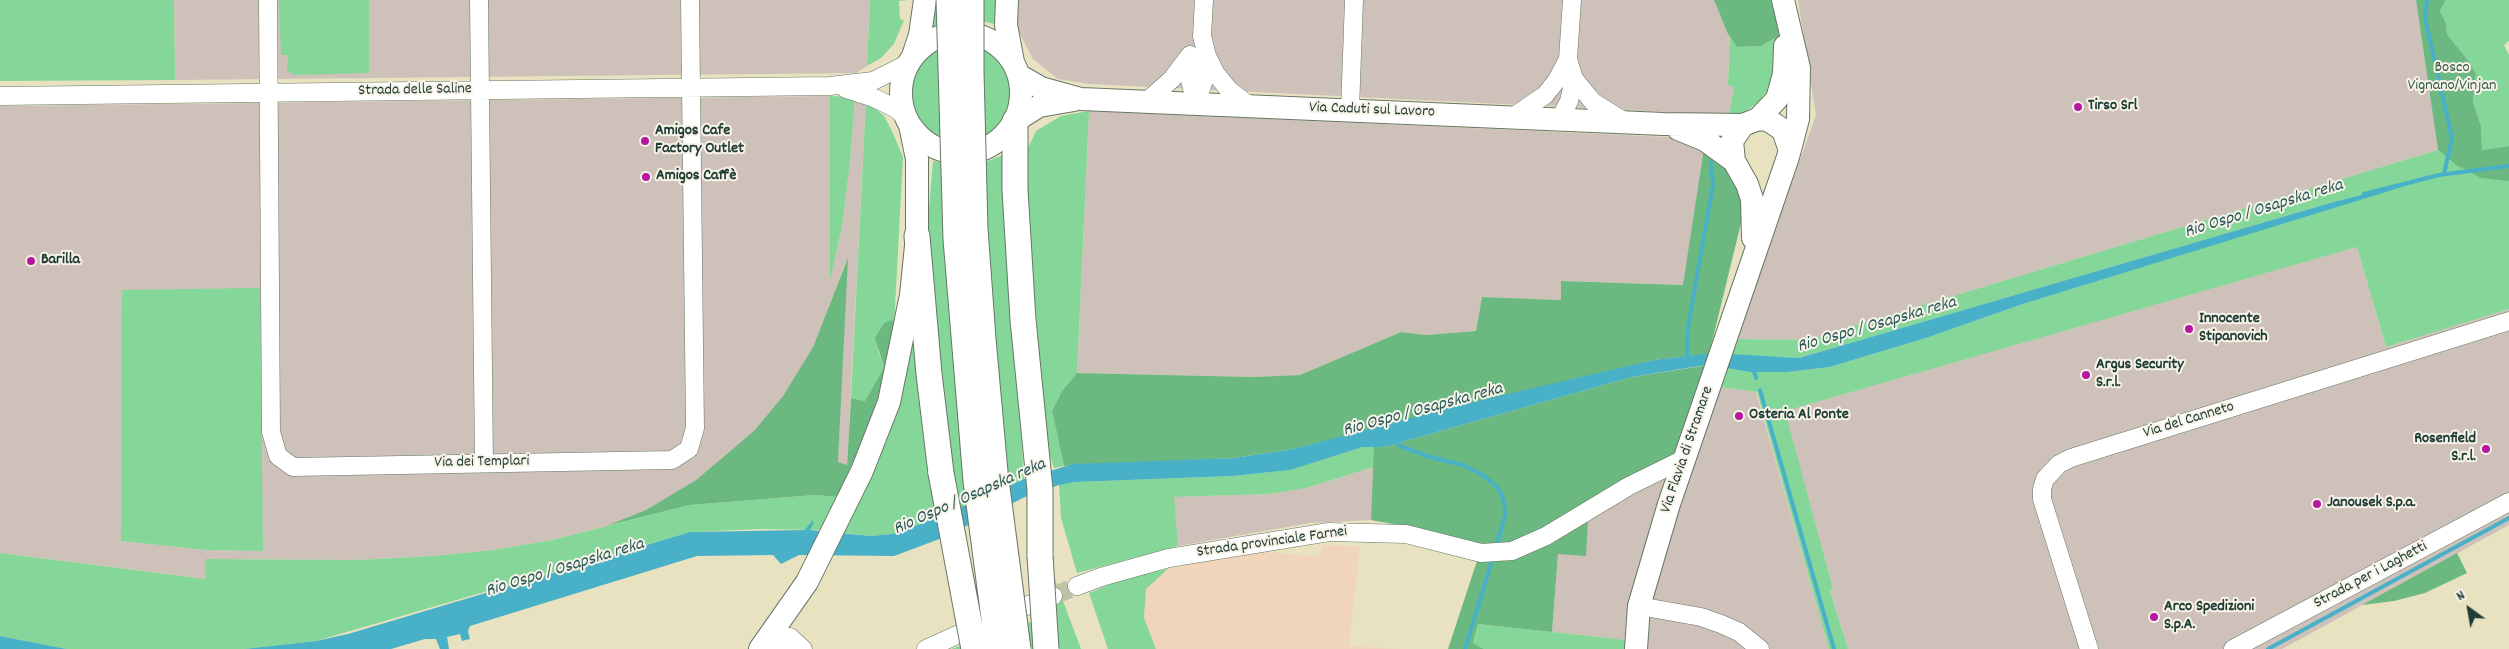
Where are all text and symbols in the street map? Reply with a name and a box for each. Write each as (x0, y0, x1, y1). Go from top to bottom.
park label: Bosco Vignano/Vinjan (2408, 59, 2496, 97)
street label: Strada delle Saline (358, 80, 472, 102)
place label: Tirso Srl (2088, 97, 2138, 117)
street label: Via Caduti sul Lavoro (1309, 99, 1435, 123)
marker: Tirso Srl (2072, 101, 2084, 113)
place label: Amigos Cafe Factory Outlet (655, 122, 744, 160)
marker: Amigos Cafe Factory Outlet (639, 135, 651, 147)
place label: Amigos Caffè (656, 167, 736, 187)
marker: Amigos Caffè (640, 171, 652, 183)
water label: Rio Ospo / Osapska reka (2182, 176, 2346, 244)
place label: Barilla (41, 251, 80, 271)
marker: Barilla (25, 255, 37, 267)
water label: Rio Ospo / Osapska reka (1795, 293, 1959, 359)
place label: Innocente Stipanovich (2199, 310, 2268, 348)
marker: Innocente Stipanovich (2183, 323, 2195, 335)
place label: Argus Security S.r.l. (2096, 356, 2184, 394)
marker: Argus Security S.r.l. (2080, 369, 2092, 381)
water label: Rio Ospo / Osapska reka (1341, 379, 1505, 443)
street label: Via Flavia di Stramare (1657, 384, 1719, 516)
street label: Via del Canneto (2141, 398, 2237, 444)
place label: Osteria Al Ponte (1749, 406, 1849, 426)
marker: Osteria Al Ponte (1733, 410, 1745, 422)
place label: Rosenfield S.r.l. (2414, 430, 2476, 468)
marker: Rosenfield S.r.l. (2480, 443, 2492, 455)
street label: Via dei Templari (434, 453, 530, 473)
water label: Rio Ospo / Osapska reka (891, 455, 1049, 541)
place label: Janousek S.p.a. (2327, 494, 2416, 514)
marker: Janousek S.p.a. (2311, 498, 2323, 510)
street label: Strada provinciale Farnei (1195, 523, 1349, 563)
water label: Rio Ospo / Osapska reka (483, 535, 647, 603)
street label: Strada per i Laghetti (2311, 538, 2431, 614)
north arrow (2444, 584, 2494, 634)
text: N (2453, 586, 2469, 607)
place label: Arco Spedizioni S.p.A. (2164, 598, 2254, 636)
marker: Arco Spedizioni S.p.A. (2148, 611, 2160, 623)

